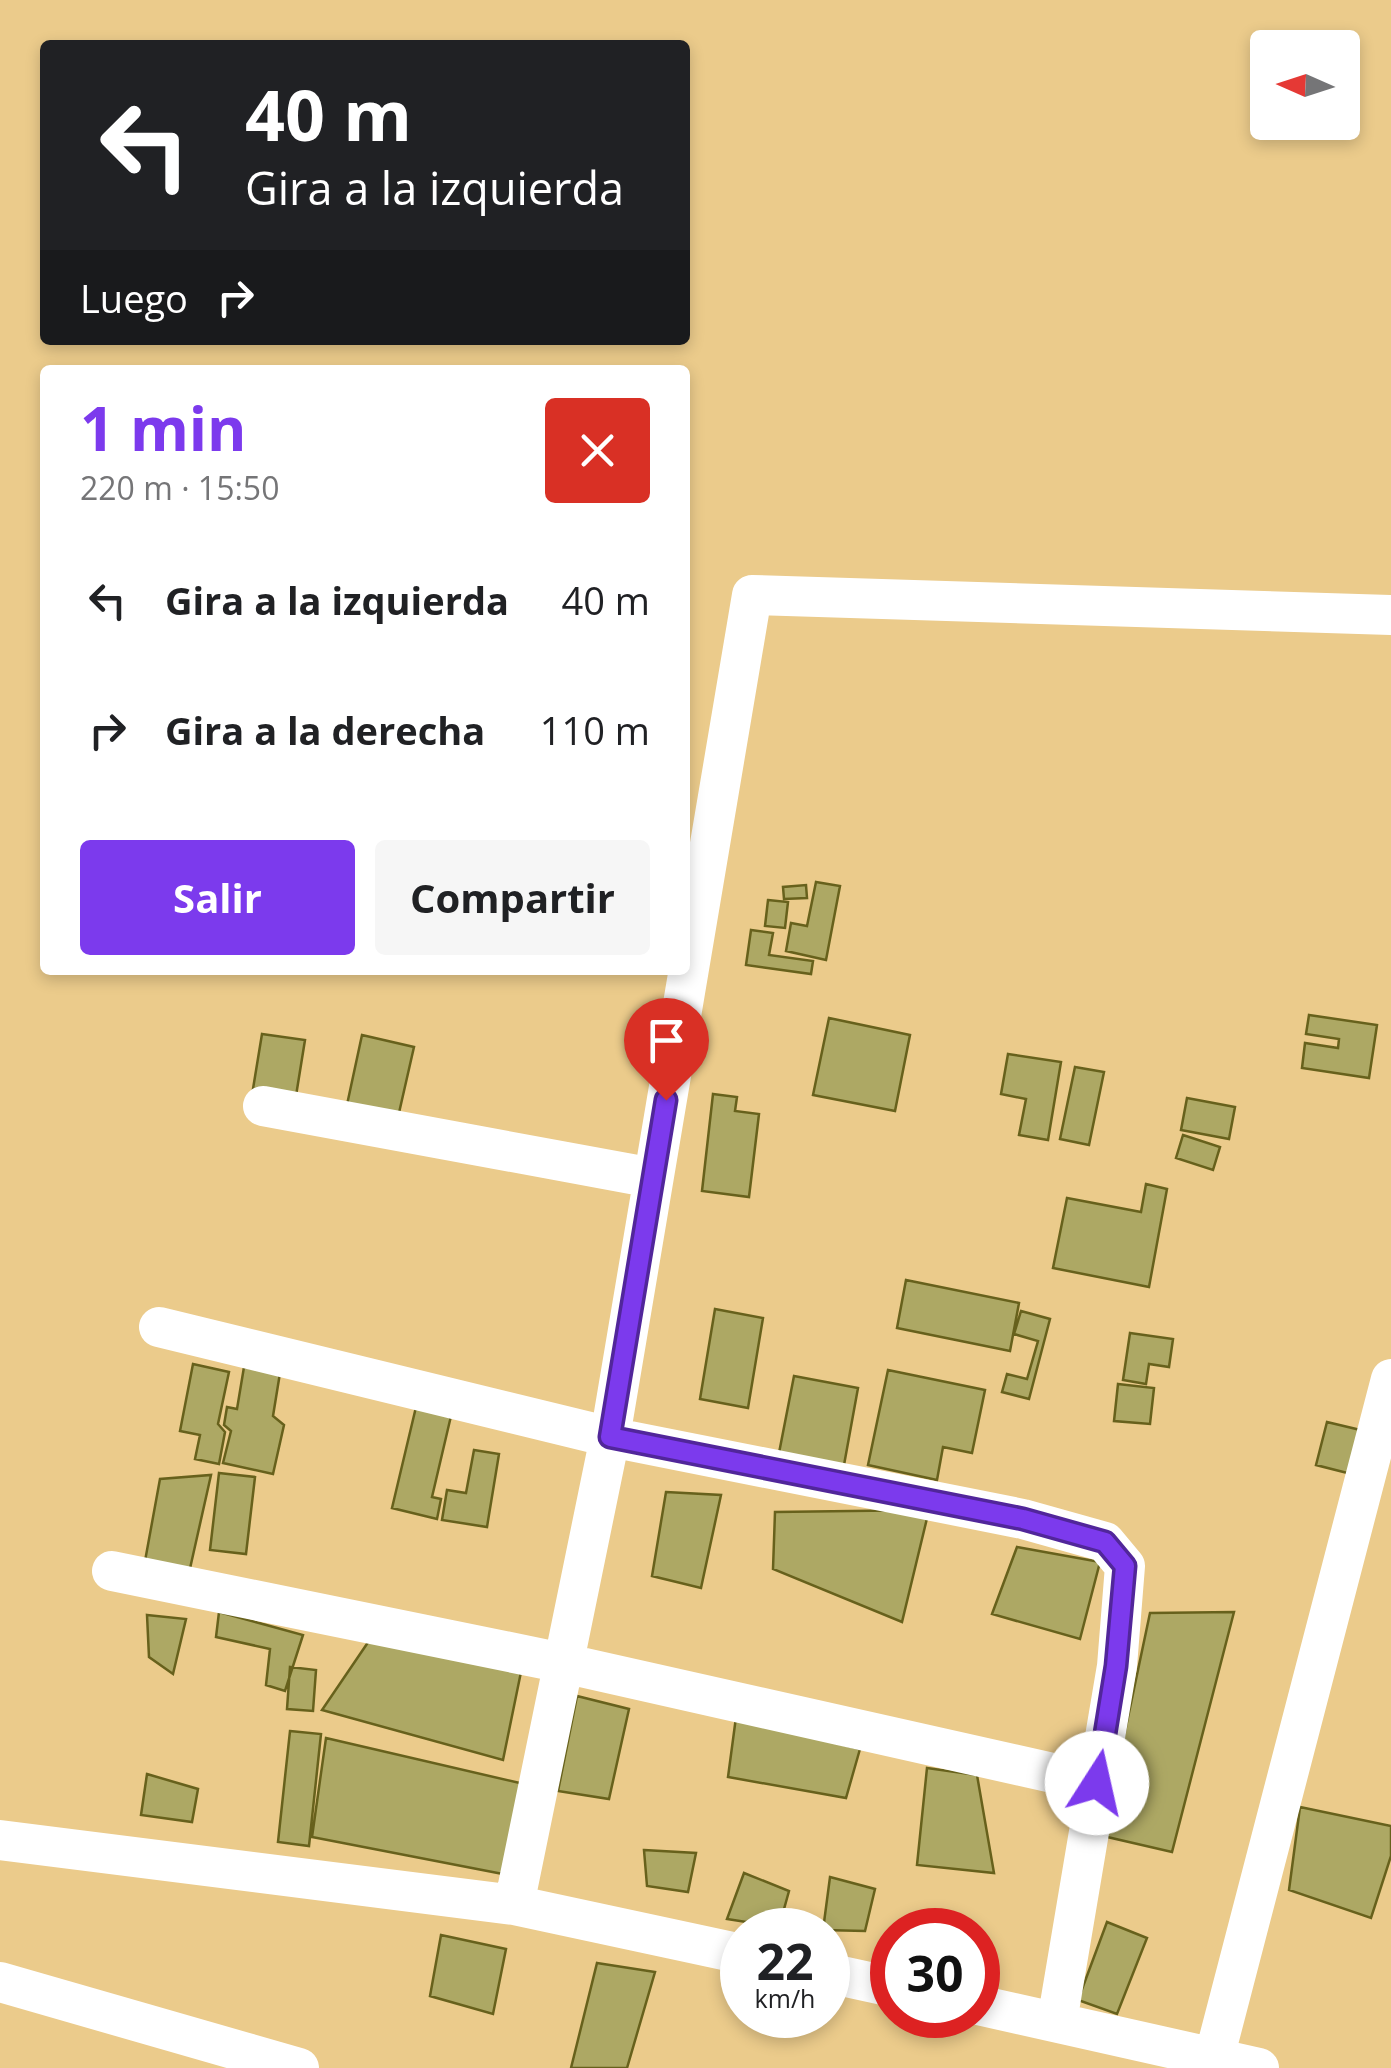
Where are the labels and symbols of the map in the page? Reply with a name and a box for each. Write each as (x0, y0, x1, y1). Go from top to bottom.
north arrow (1250, 30, 1360, 140)
pin (624, 998, 709, 1101)
position arrow (1045, 1731, 1149, 1835)
speed limit sign: 30 (870, 1908, 1000, 2038)

